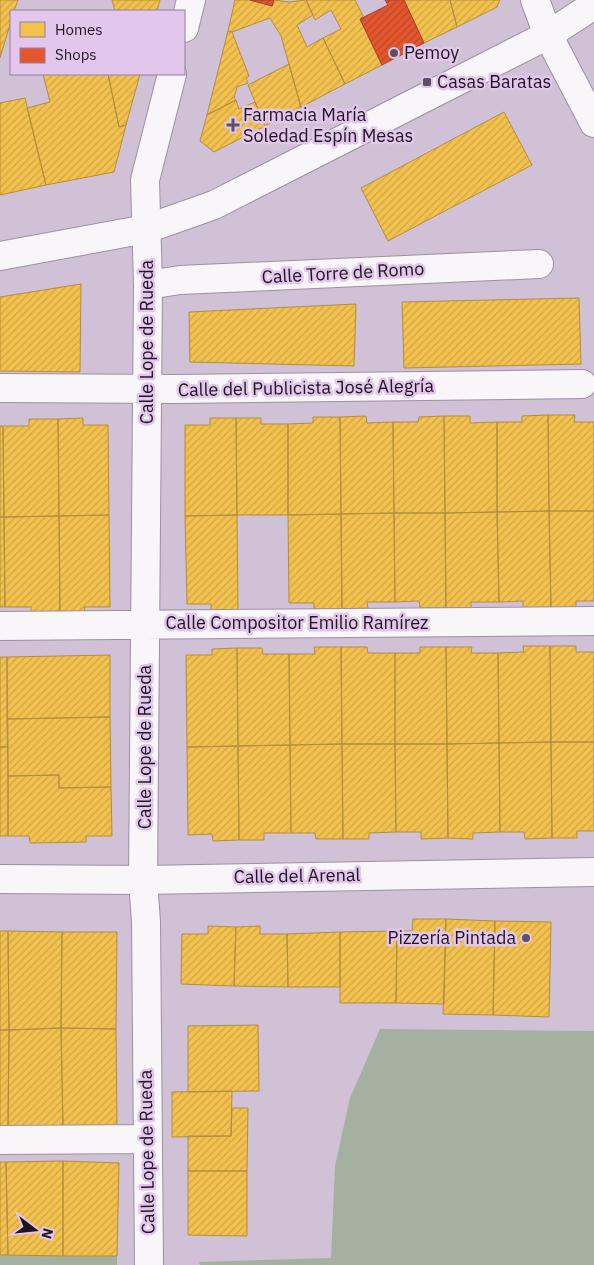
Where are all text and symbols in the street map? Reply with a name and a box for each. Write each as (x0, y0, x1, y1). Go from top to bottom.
legend (10, 10, 185, 75)
text: Homes (55, 20, 103, 39)
place label: Pemoy (404, 41, 459, 64)
text: Shops (55, 45, 97, 64)
marker: Pemoy (388, 47, 400, 59)
place label: Casas Baratas (437, 70, 551, 93)
marker: Casas Baratas (421, 76, 433, 88)
place label: Farmacia María Soledad Espín Mesas (243, 103, 413, 147)
marker: Farmacia María Soledad Espín Mesas (227, 119, 239, 131)
street label: Calle Torre de Romo (261, 257, 425, 288)
street label: Calle Lope de Rueda (135, 259, 158, 424)
street label: Calle del Publicista José Alegría (178, 374, 435, 401)
street label: Calle Compositor Emilio Ramírez (166, 611, 428, 634)
street label: Calle Lope de Rueda (133, 664, 156, 829)
street label: Calle del Arenal (233, 863, 361, 888)
place label: Pizzería Pintada (388, 926, 516, 949)
marker: Pizzería Pintada (520, 932, 532, 944)
street label: Calle Lope de Rueda (134, 1069, 159, 1234)
north arrow (10, 1205, 60, 1255)
text: N (37, 1226, 58, 1241)

